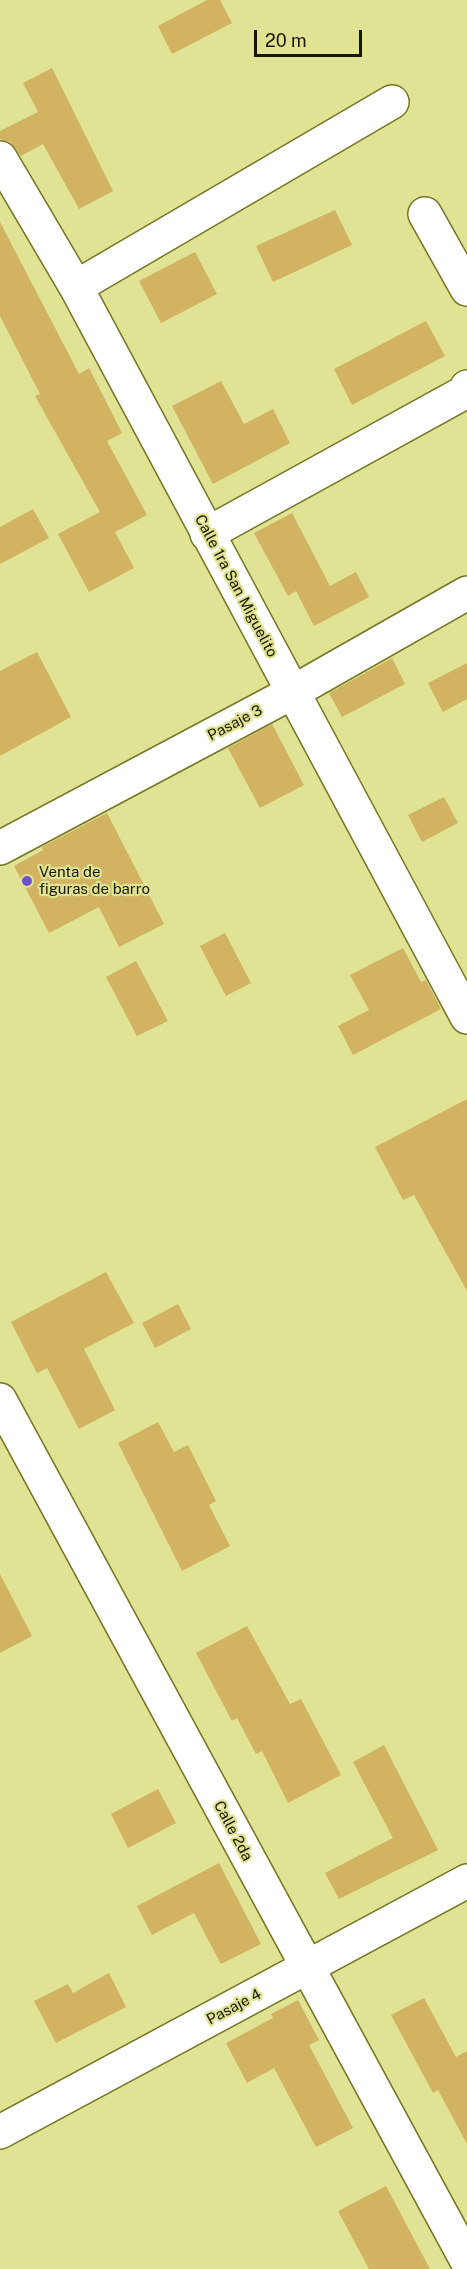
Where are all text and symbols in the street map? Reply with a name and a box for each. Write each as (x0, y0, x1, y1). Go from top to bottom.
scale bar (257, 18, 365, 56)
text: 20 m (265, 30, 307, 51)
street label: Calle 1ra San Miguelito (191, 512, 281, 660)
street label: Pasaje 3 (205, 701, 265, 745)
place label: Venta de figuras de barro (39, 863, 150, 898)
marker: Venta de figuras de barro (20, 874, 34, 888)
street label: Calle 2da (210, 1798, 256, 1864)
street label: Pasaje 4 (204, 1985, 264, 2029)

